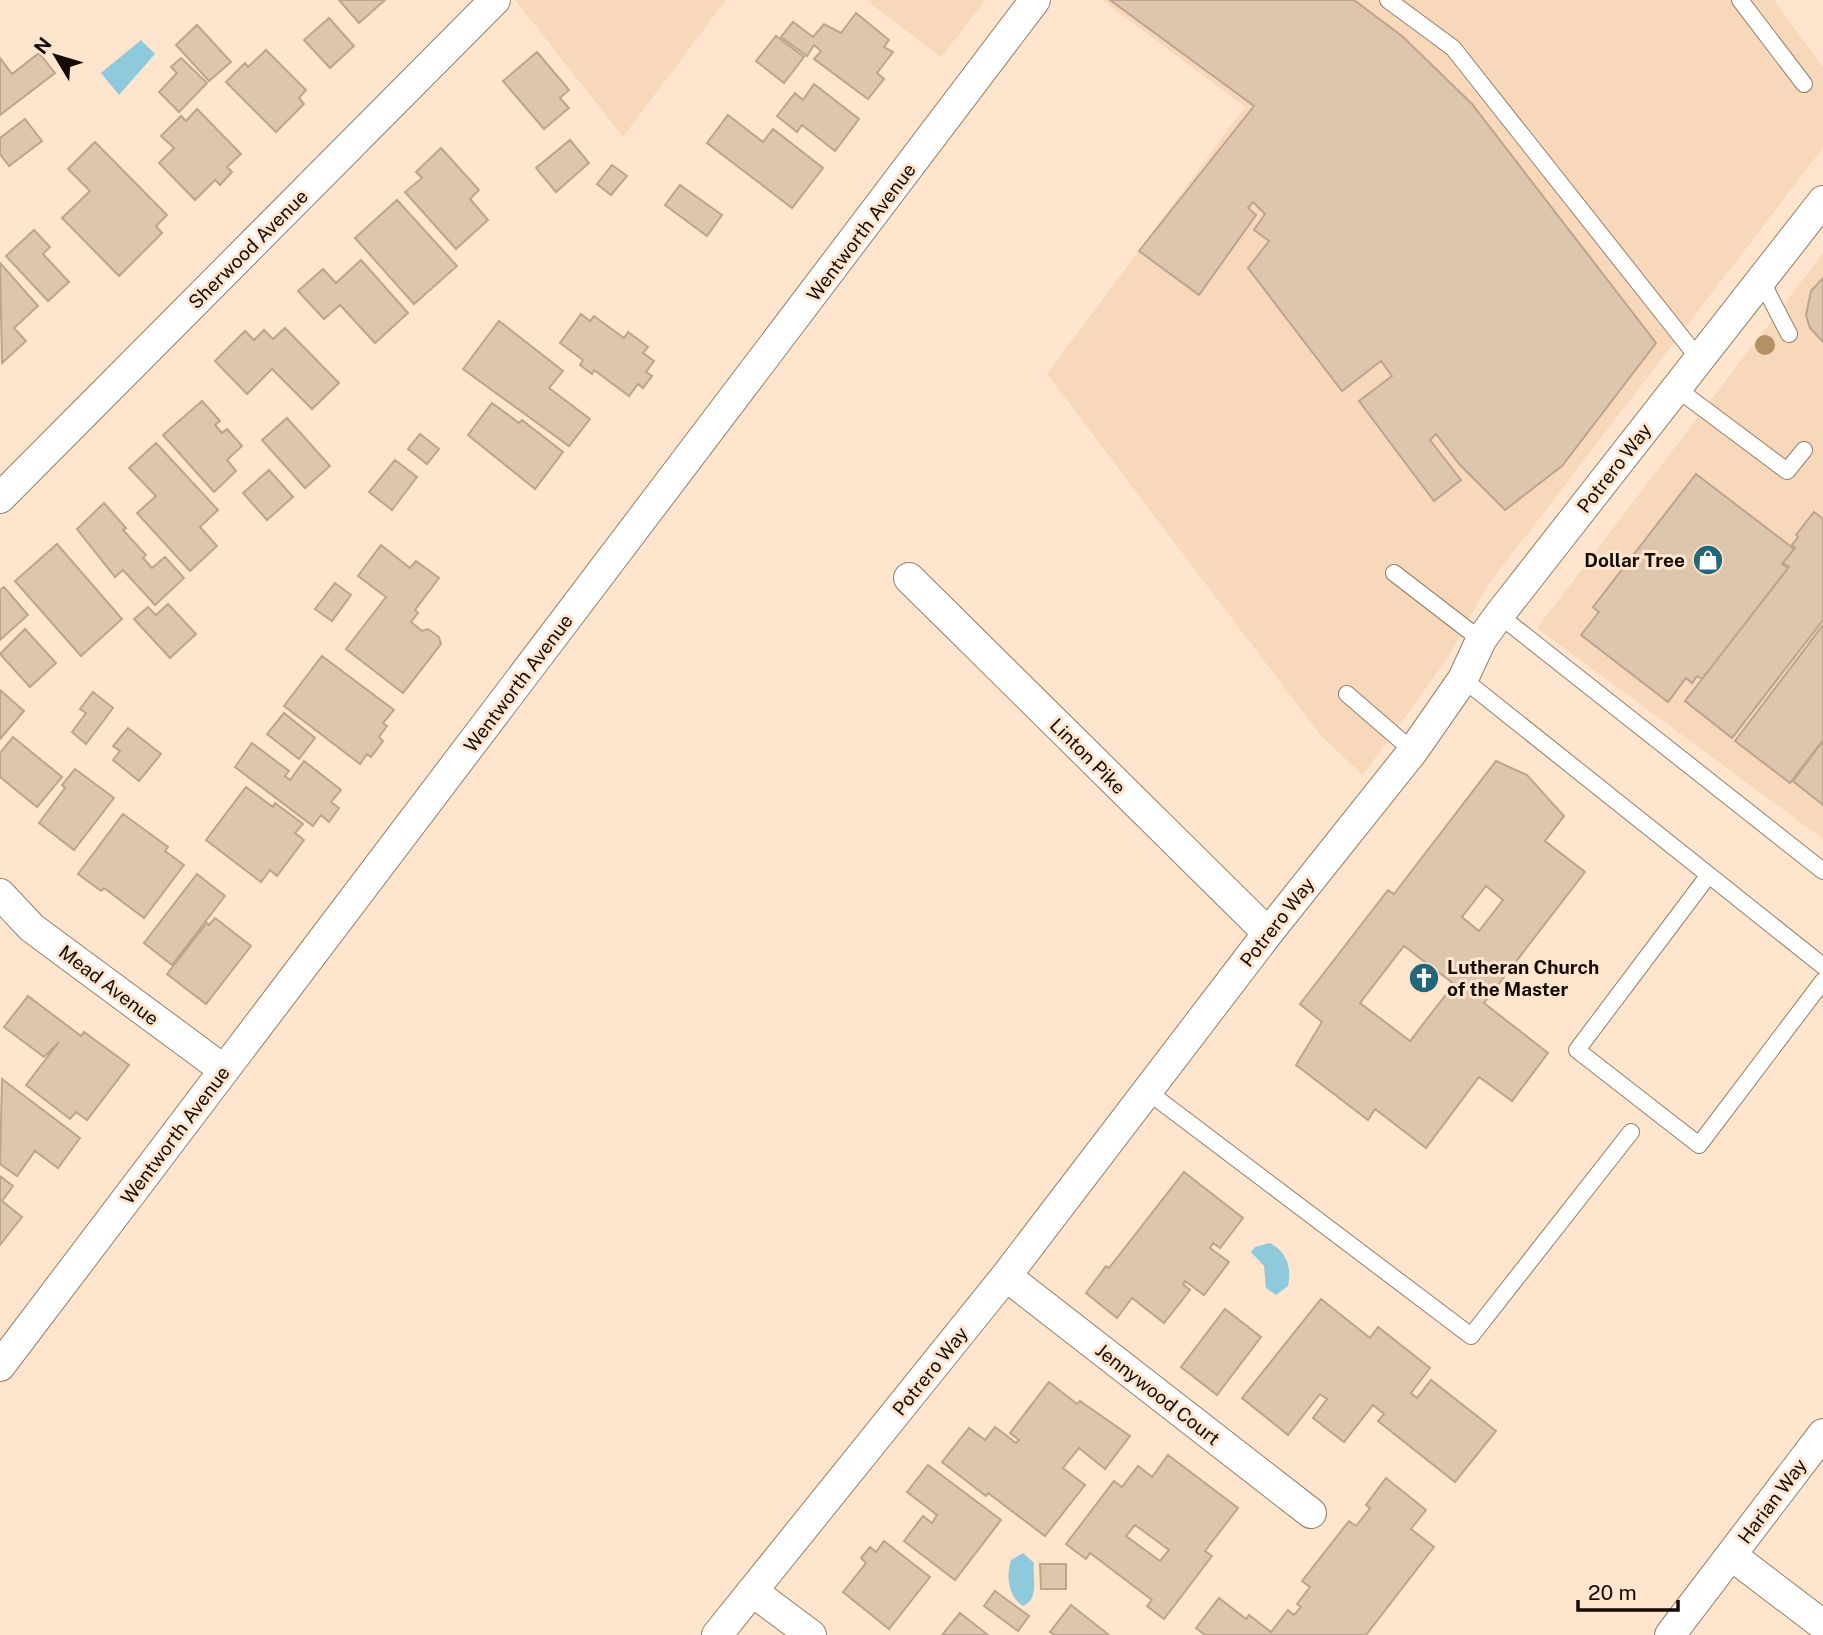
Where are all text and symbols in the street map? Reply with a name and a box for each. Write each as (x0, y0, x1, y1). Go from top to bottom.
north arrow (21, 21, 91, 91)
text: N (29, 33, 56, 58)
street label: Wentworth Avenue (802, 159, 920, 305)
street label: Sherwood Avenue (184, 185, 312, 313)
street label: Potrero Way (1572, 419, 1656, 517)
shop icon: Dollar Tree (1691, 543, 1725, 577)
place label: Dollar Tree (1584, 549, 1685, 571)
street label: Wentworth Avenue (459, 610, 577, 756)
street label: Linton Pike (1046, 714, 1130, 798)
street label: Potrero Way (1235, 873, 1319, 971)
street label: Mead Avenue (55, 940, 163, 1030)
place label: Lutheran Church of the Master (1447, 956, 1599, 1000)
church icon: Lutheran Church of the Master (1407, 961, 1441, 995)
street label: Wentworth Avenue (116, 1062, 234, 1208)
street label: Potrero Way (888, 1322, 972, 1420)
street label: Jennywood Court (1091, 1339, 1225, 1449)
street label: Harian Way (1733, 1454, 1811, 1548)
scale bar (1578, 1568, 1678, 1612)
text: 20 m (1588, 1580, 1637, 1605)

